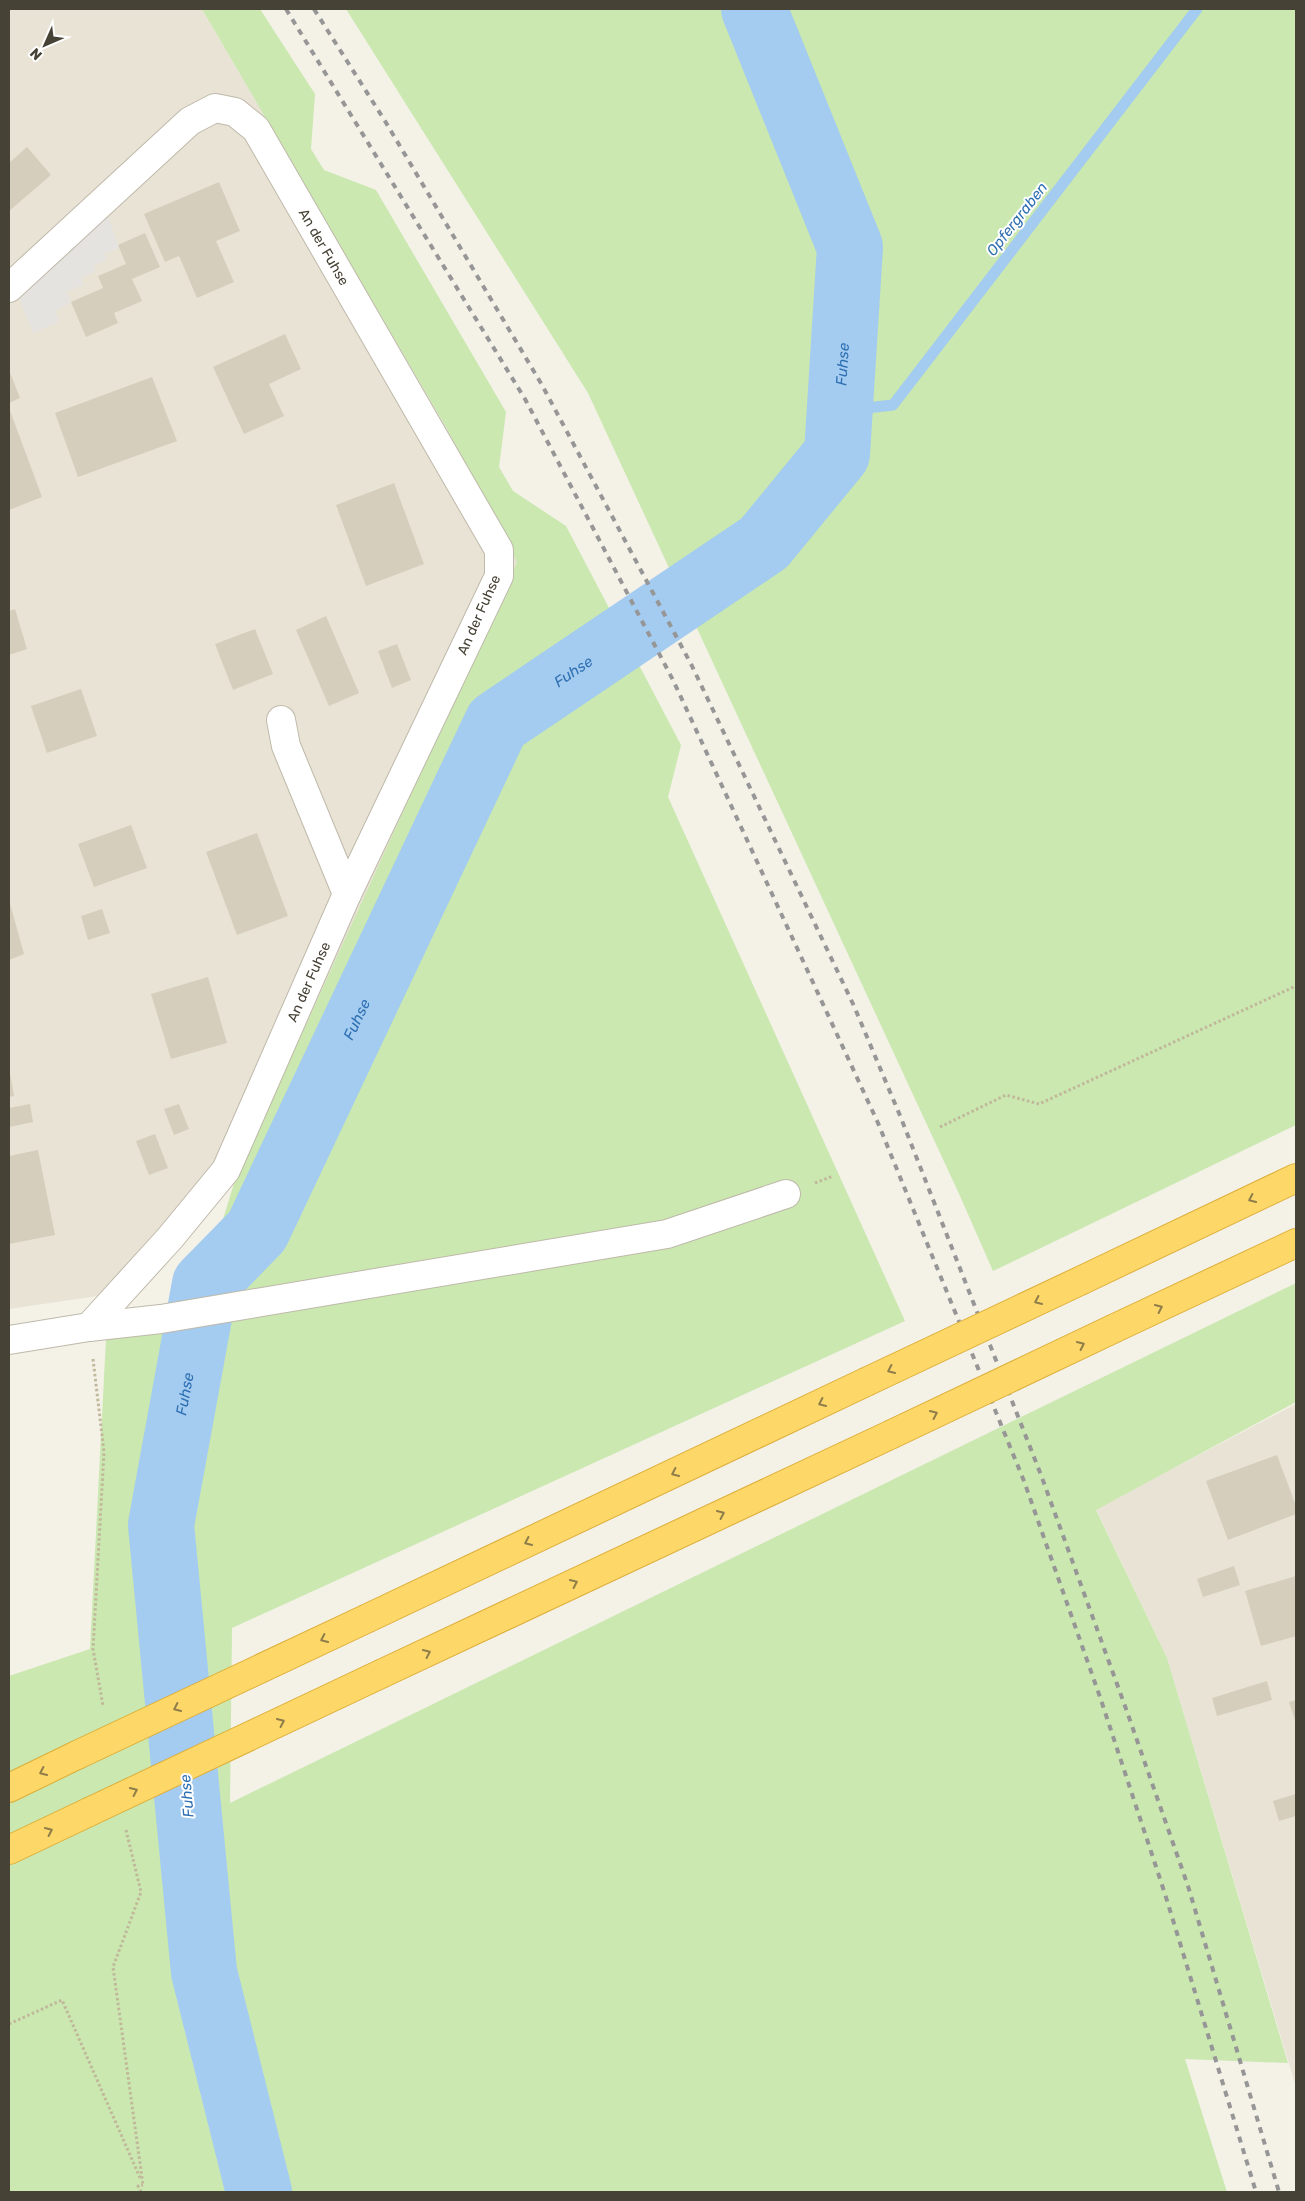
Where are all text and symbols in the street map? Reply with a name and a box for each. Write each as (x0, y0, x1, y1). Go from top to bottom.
north arrow (20, 20, 70, 70)
text: N (27, 44, 46, 63)
water label: Opfergraben (983, 179, 1051, 259)
street label: An der Fuhse (295, 205, 353, 289)
water label: Fuhse (832, 342, 853, 386)
street label: An der Fuhse (454, 572, 504, 658)
water label: Fuhse (551, 652, 597, 691)
street label: An der Fuhse (284, 939, 334, 1025)
water label: Fuhse (340, 996, 374, 1043)
one-way arrow (1248, 1193, 1257, 1204)
one-way arrow (1034, 1295, 1043, 1305)
one-way arrow (1154, 1303, 1163, 1314)
one-way arrow (1076, 1340, 1085, 1351)
one-way arrow (887, 1364, 896, 1375)
water label: Fuhse (172, 1371, 198, 1417)
one-way arrow (818, 1397, 827, 1407)
one-way arrow (929, 1410, 938, 1420)
one-way arrow (671, 1466, 680, 1477)
one-way arrow (716, 1510, 725, 1520)
one-way arrow (524, 1536, 533, 1546)
one-way arrow (569, 1580, 578, 1590)
one-way arrow (320, 1632, 329, 1643)
one-way arrow (422, 1649, 431, 1659)
one-way arrow (173, 1702, 182, 1712)
one-way arrow (275, 1718, 284, 1728)
one-way arrow (39, 1765, 48, 1776)
water label: Fuhse (176, 1773, 198, 1818)
one-way arrow (128, 1788, 137, 1798)
one-way arrow (44, 1827, 53, 1837)

